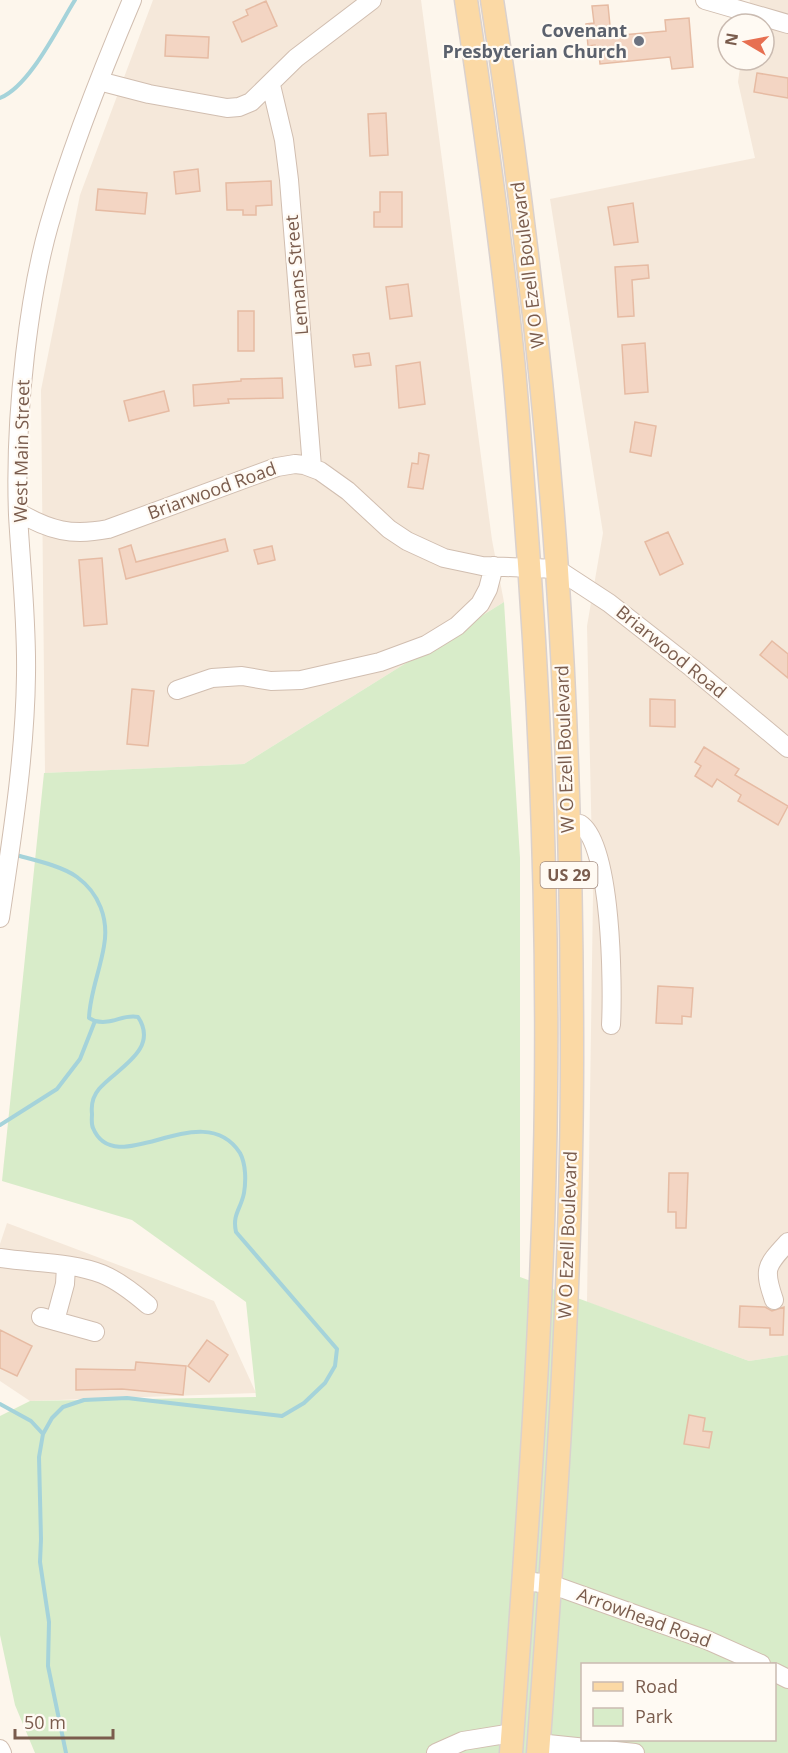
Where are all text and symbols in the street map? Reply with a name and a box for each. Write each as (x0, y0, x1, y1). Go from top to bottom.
north arrow (716, 12, 776, 72)
place label: Covenant Presbyterian Church (442, 18, 627, 63)
text: N (719, 31, 743, 48)
marker: Covenant Presbyterian Church (632, 34, 646, 48)
street label: W O Ezell Boulevard (505, 180, 549, 350)
street label: Lemans Street (279, 214, 313, 336)
street label: West Main Street (8, 379, 34, 523)
street label: Briarwood Road (144, 456, 279, 524)
street label: Briarwood Road (612, 599, 732, 703)
street label: W O Ezell Boulevard (549, 665, 579, 833)
road number: US 29 (540, 862, 598, 888)
street label: W O Ezell Boulevard (552, 1151, 582, 1319)
street label: Arrowhead Road (574, 1582, 715, 1652)
legend (581, 1663, 776, 1741)
text: Road (635, 1674, 678, 1698)
scale bar (15, 1702, 112, 1740)
text: Park (635, 1704, 673, 1728)
text: 50 m (24, 1710, 66, 1734)

